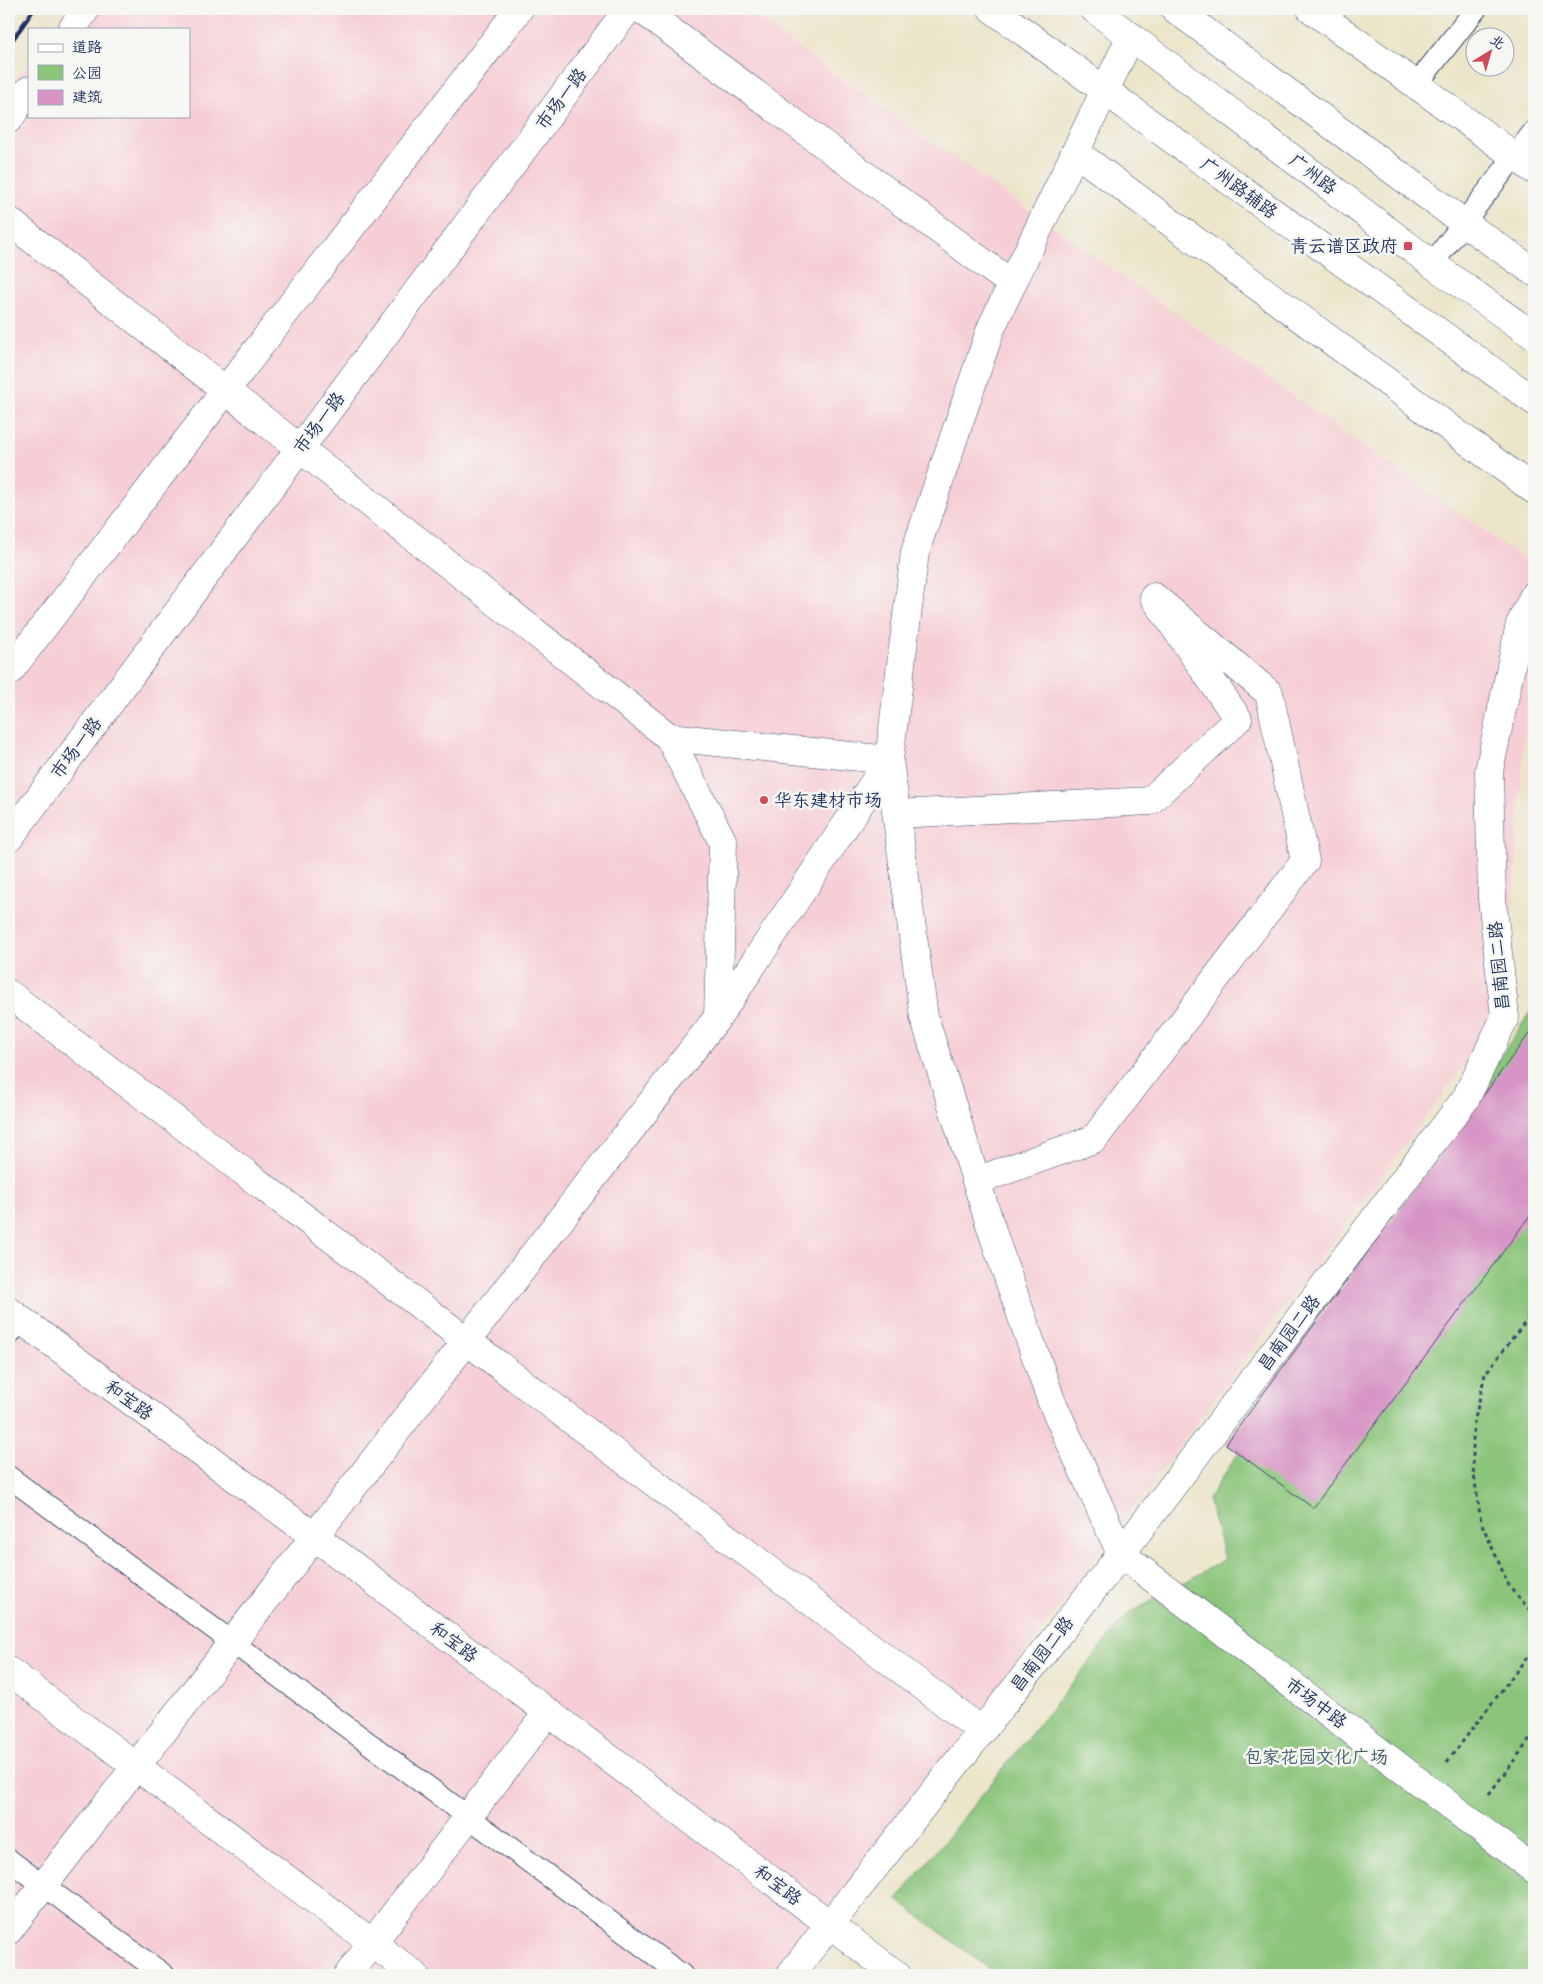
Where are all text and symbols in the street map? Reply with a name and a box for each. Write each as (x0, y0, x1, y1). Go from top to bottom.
legend (28, 28, 190, 118)
north arrow (1466, 28, 1516, 78)
text: 北 (1486, 31, 1508, 54)
text: 道路 (72, 38, 102, 58)
text: 公园 (72, 64, 102, 84)
street label: 市场一路 (531, 64, 593, 136)
text: 建筑 (72, 88, 102, 108)
street label: 广州路 (1284, 149, 1341, 201)
street label: 广州路辅路 (1195, 153, 1282, 225)
place label: 青云谱区政府 (1290, 235, 1398, 259)
marker: 青云谱区政府 (1402, 240, 1414, 252)
street label: 市场一路 (289, 388, 351, 460)
street label: 市场一路 (46, 713, 108, 785)
place label: 华东建材市场 (774, 789, 882, 813)
marker: 华东建材市场 (758, 794, 770, 806)
street label: 昌南园二路 (1484, 920, 1516, 1012)
street label: 昌南园二路 (1253, 1290, 1326, 1377)
street label: 和宝路 (100, 1375, 157, 1426)
street label: 昌南园二路 (1006, 1612, 1080, 1697)
street label: 和宝路 (425, 1617, 482, 1669)
street label: 市场中路 (1279, 1673, 1351, 1735)
park label: 包家花园文化广场 (1244, 1746, 1388, 1770)
street label: 和宝路 (749, 1860, 806, 1912)

